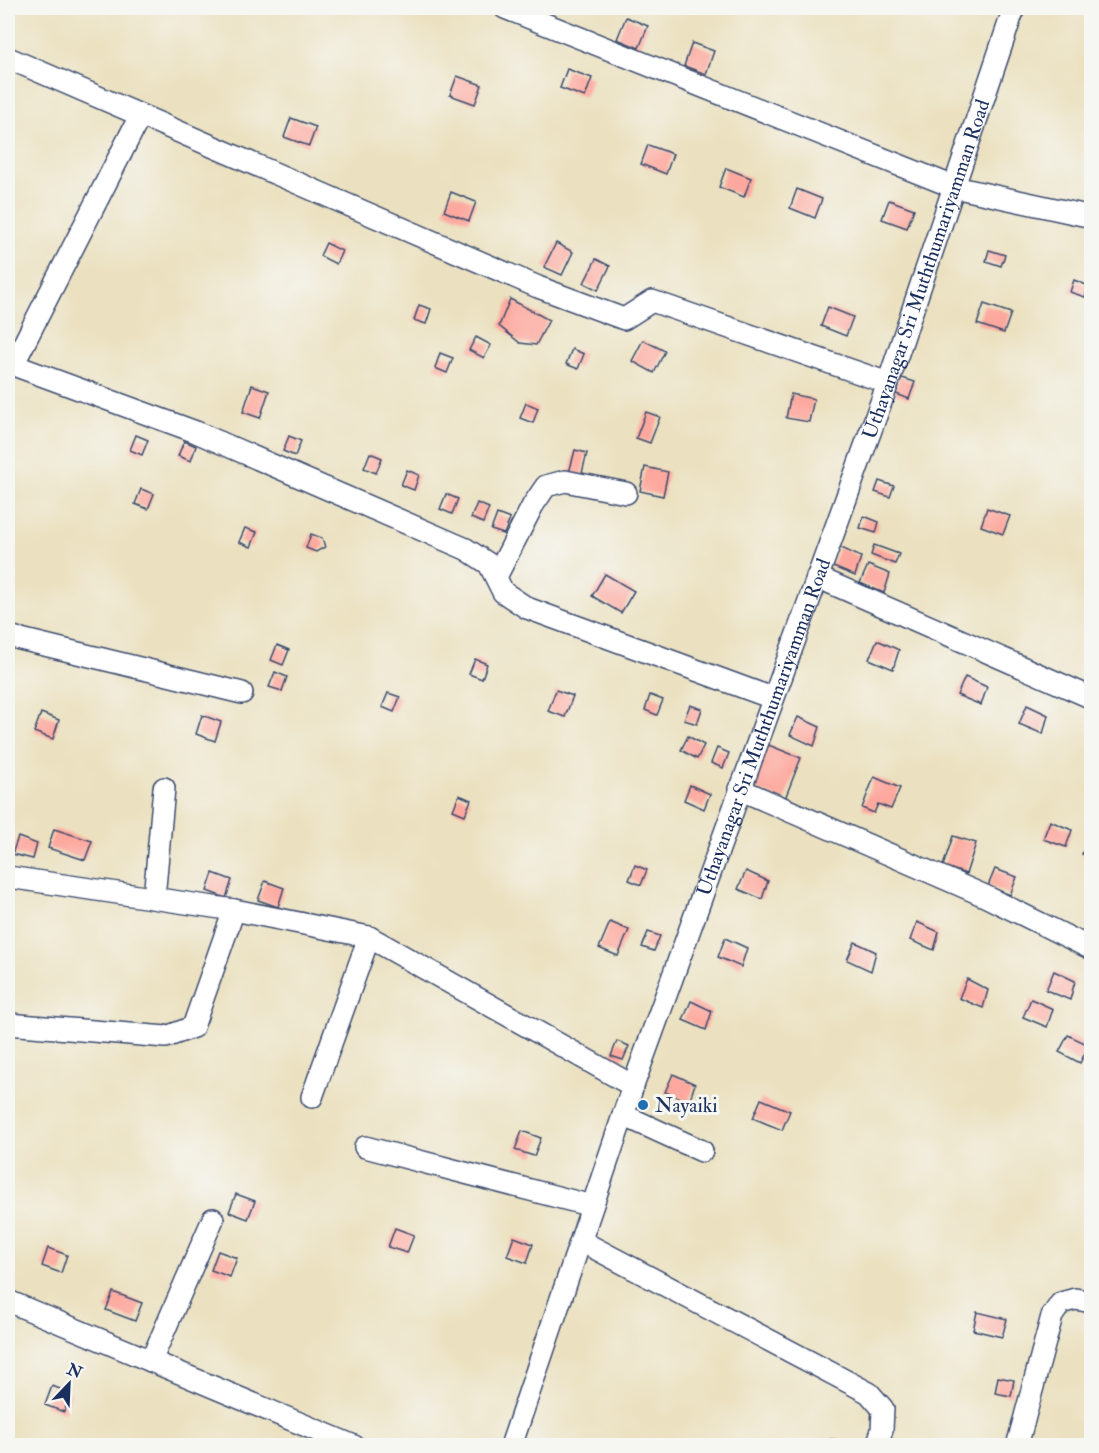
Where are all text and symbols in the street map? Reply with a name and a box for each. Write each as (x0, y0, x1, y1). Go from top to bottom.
street label: Uthayanagar Sri Muththumariyamman Road (856, 96, 995, 442)
street label: Uthayanagar Sri Muththumariyamman Road (691, 555, 836, 899)
place label: Nayaiki (655, 1093, 718, 1118)
marker: Nayaiki (636, 1098, 650, 1112)
north arrow (39, 1354, 99, 1414)
text: N (63, 1359, 86, 1383)

